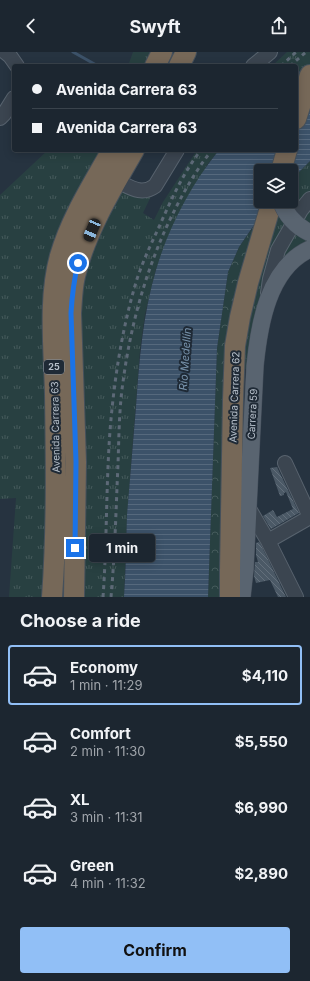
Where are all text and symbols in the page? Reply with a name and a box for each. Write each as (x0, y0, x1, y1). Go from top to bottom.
icon: back (20, 15, 42, 37)
icon: share (268, 15, 290, 37)
text: Swyft (129, 16, 181, 37)
text: Avenida Carrera 63 (56, 80, 197, 99)
text: Avenida Carrera 63 (56, 118, 197, 137)
map controls (254, 164, 298, 208)
button: layers (254, 164, 298, 208)
car (82, 217, 102, 243)
route start (69, 254, 87, 272)
water label: Río Medellín (176, 326, 194, 391)
street label: Avenida Carrera 62 (226, 351, 242, 443)
road number: 25 (44, 360, 64, 374)
street label: Avenida Carrera 63 (48, 381, 62, 473)
street label: Carrera 59 (245, 388, 259, 440)
callout: 1 min (89, 534, 155, 562)
route end (66, 539, 84, 557)
text: 1 min (106, 540, 138, 556)
text: Choose a ride (20, 610, 141, 631)
icon: car (22, 657, 58, 693)
text: Economy (70, 658, 138, 677)
text: $4,110 (242, 666, 288, 685)
text: 1 min · 11:29 (70, 677, 143, 693)
icon: car (22, 723, 58, 759)
text: Comfort (70, 724, 131, 743)
text: $5,550 (235, 732, 288, 751)
text: 2 min · 11:30 (70, 743, 145, 759)
icon: car (22, 789, 58, 825)
text: XL (70, 790, 90, 809)
text: $6,990 (234, 798, 288, 817)
text: 3 min · 11:31 (70, 809, 143, 825)
icon: car (22, 855, 58, 891)
text: Green (70, 856, 114, 875)
text: $2,890 (235, 864, 288, 883)
text: 4 min · 11:32 (70, 875, 146, 891)
button: Confirm (20, 927, 290, 973)

